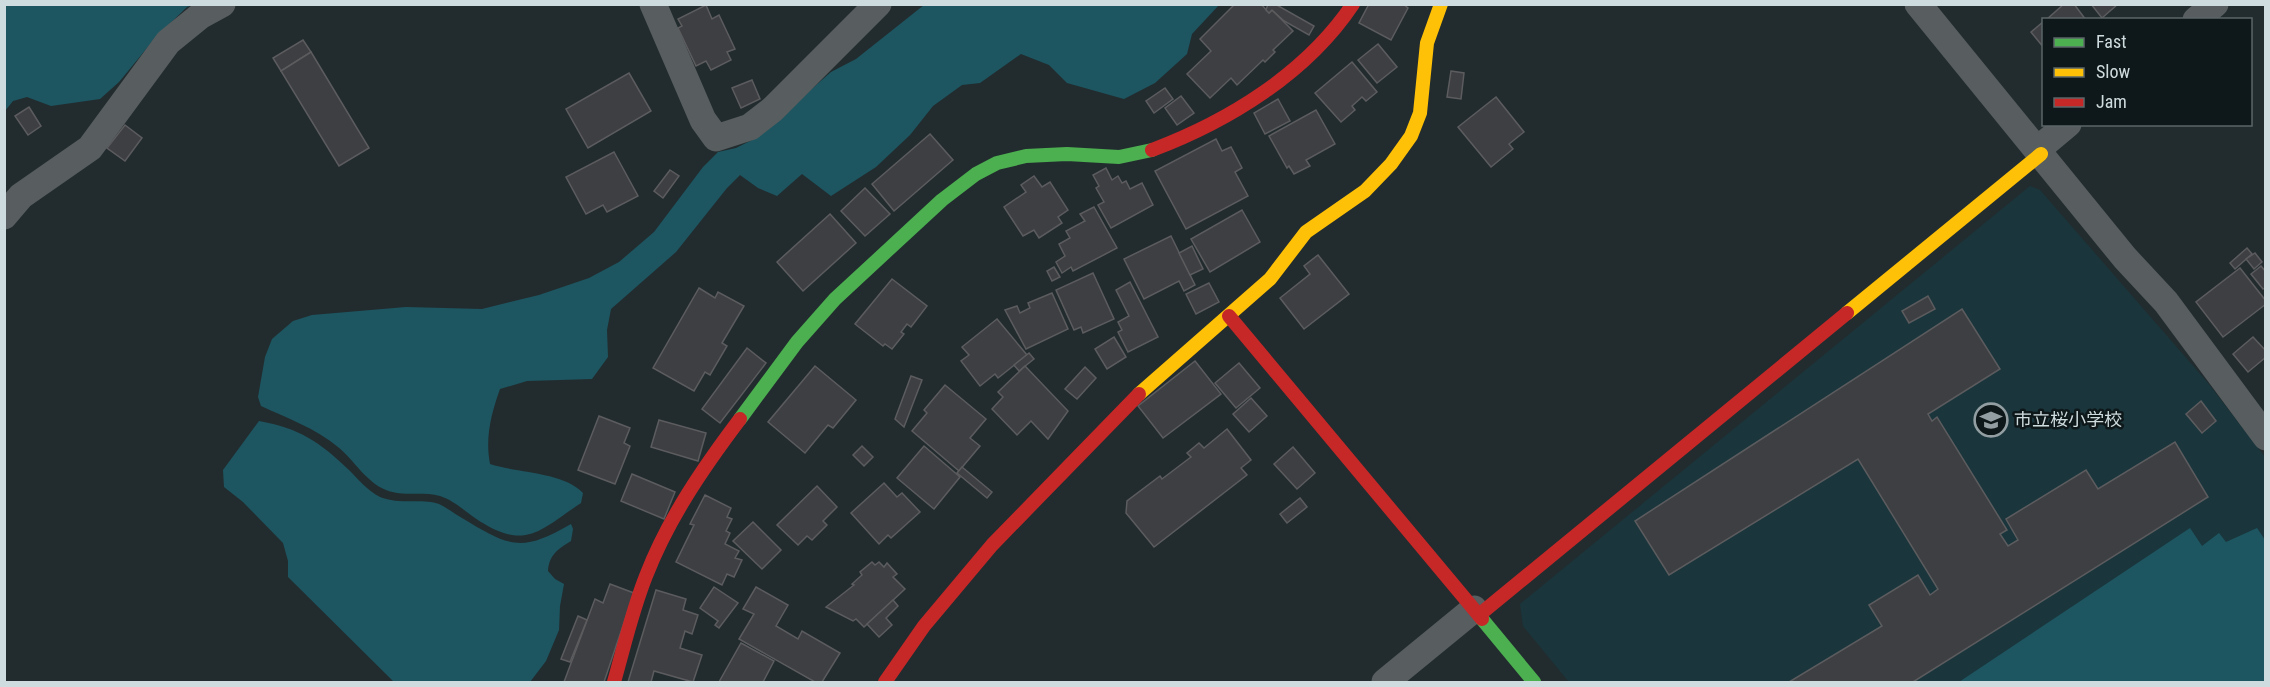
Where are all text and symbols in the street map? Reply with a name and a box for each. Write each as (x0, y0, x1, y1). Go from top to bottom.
legend (2042, 18, 2252, 126)
text: Fast (2096, 31, 2127, 52)
text: Slow (2096, 61, 2131, 82)
text: Jam (2096, 91, 2127, 112)
school or university icon: 市立桜小学校 (1973, 402, 2009, 438)
place label: 市立桜小学校 (2014, 409, 2122, 430)

